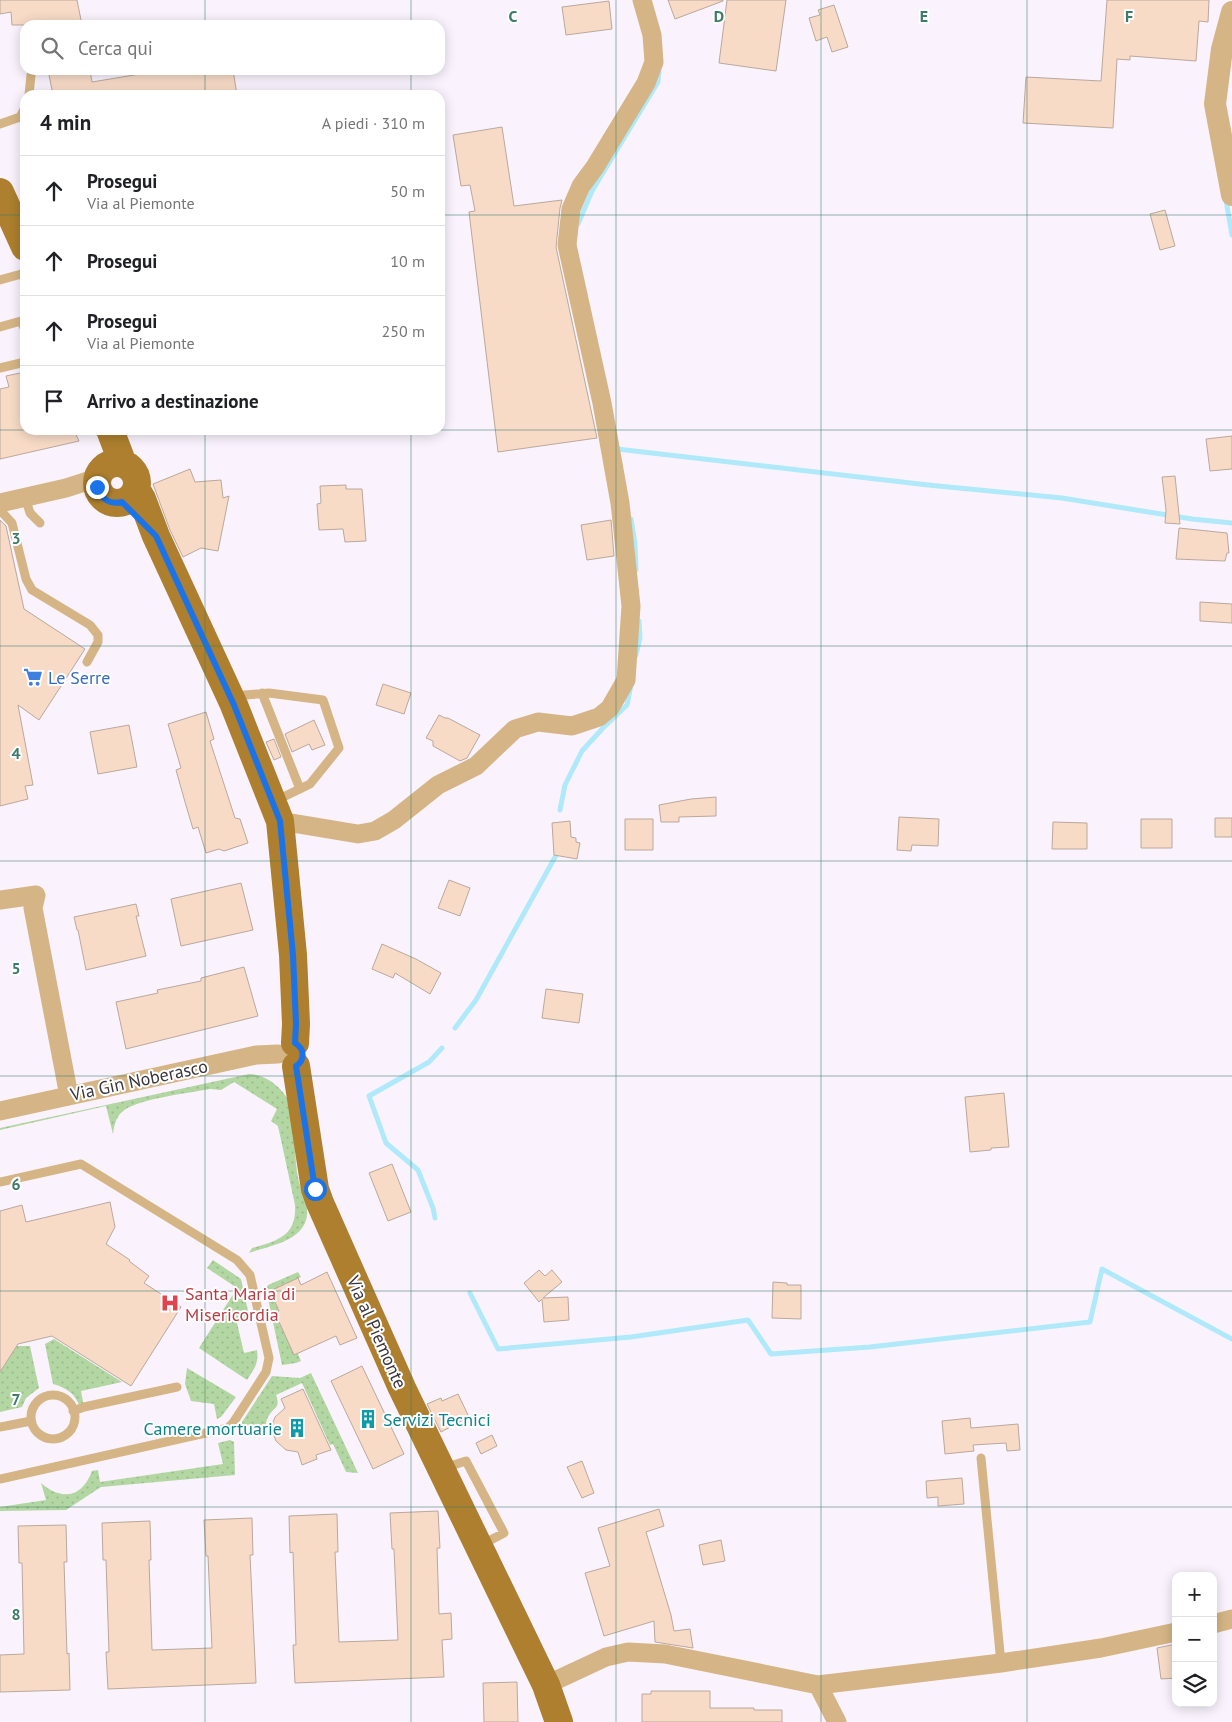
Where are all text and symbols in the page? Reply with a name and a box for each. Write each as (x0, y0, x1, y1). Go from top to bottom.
text: C (509, 6, 518, 26)
text: D (714, 6, 724, 26)
text: E (920, 6, 928, 26)
text: F (1125, 6, 1133, 26)
search box (20, 20, 445, 75)
icon: search (38, 34, 66, 62)
text: Cerca qui (78, 36, 153, 60)
text: 4 min (40, 109, 91, 136)
text: A piedi · 310 m (322, 113, 425, 133)
text: Prosegui (87, 169, 157, 193)
icon: ahead (40, 177, 68, 205)
text: 50 m (390, 181, 425, 201)
text: Via al Piemonte (87, 193, 195, 213)
icon: ahead (40, 247, 68, 275)
text: Prosegui (87, 249, 157, 273)
text: 10 m (390, 251, 425, 271)
text: Prosegui (87, 309, 157, 333)
icon: ahead (40, 317, 68, 345)
text: 250 m (382, 321, 425, 341)
text: Via al Piemonte (87, 333, 195, 353)
icon: arrive (40, 387, 68, 415)
text: Arrivo a destinazione (87, 389, 259, 413)
route end (86, 476, 109, 499)
text: 3 (11, 528, 21, 548)
supermarket icon: Le Serre (22, 666, 44, 688)
place label: Le Serre (48, 666, 110, 689)
text: 4 (11, 743, 21, 763)
text: 5 (11, 958, 21, 978)
street label: Via Gin Noberasco (67, 1054, 210, 1106)
text: 6 (11, 1174, 21, 1194)
route start (304, 1178, 327, 1201)
street label: Via al Piemonte (341, 1271, 412, 1392)
place label: Santa Maria di Misericordia (185, 1282, 296, 1326)
hospital icon: Santa Maria di Misericordia (159, 1292, 181, 1314)
text: 7 (11, 1389, 21, 1409)
building icon: Servizi Tecnici (357, 1408, 379, 1430)
place label: Servizi Tecnici (383, 1408, 491, 1431)
place label: Camere mortuarie (144, 1417, 282, 1440)
building icon: Camere mortuarie (286, 1417, 308, 1439)
map controls (1172, 1572, 1217, 1707)
button: + (1172, 1572, 1217, 1617)
text: 8 (11, 1604, 21, 1624)
button: − (1172, 1617, 1217, 1662)
button: layers (1172, 1662, 1217, 1707)

